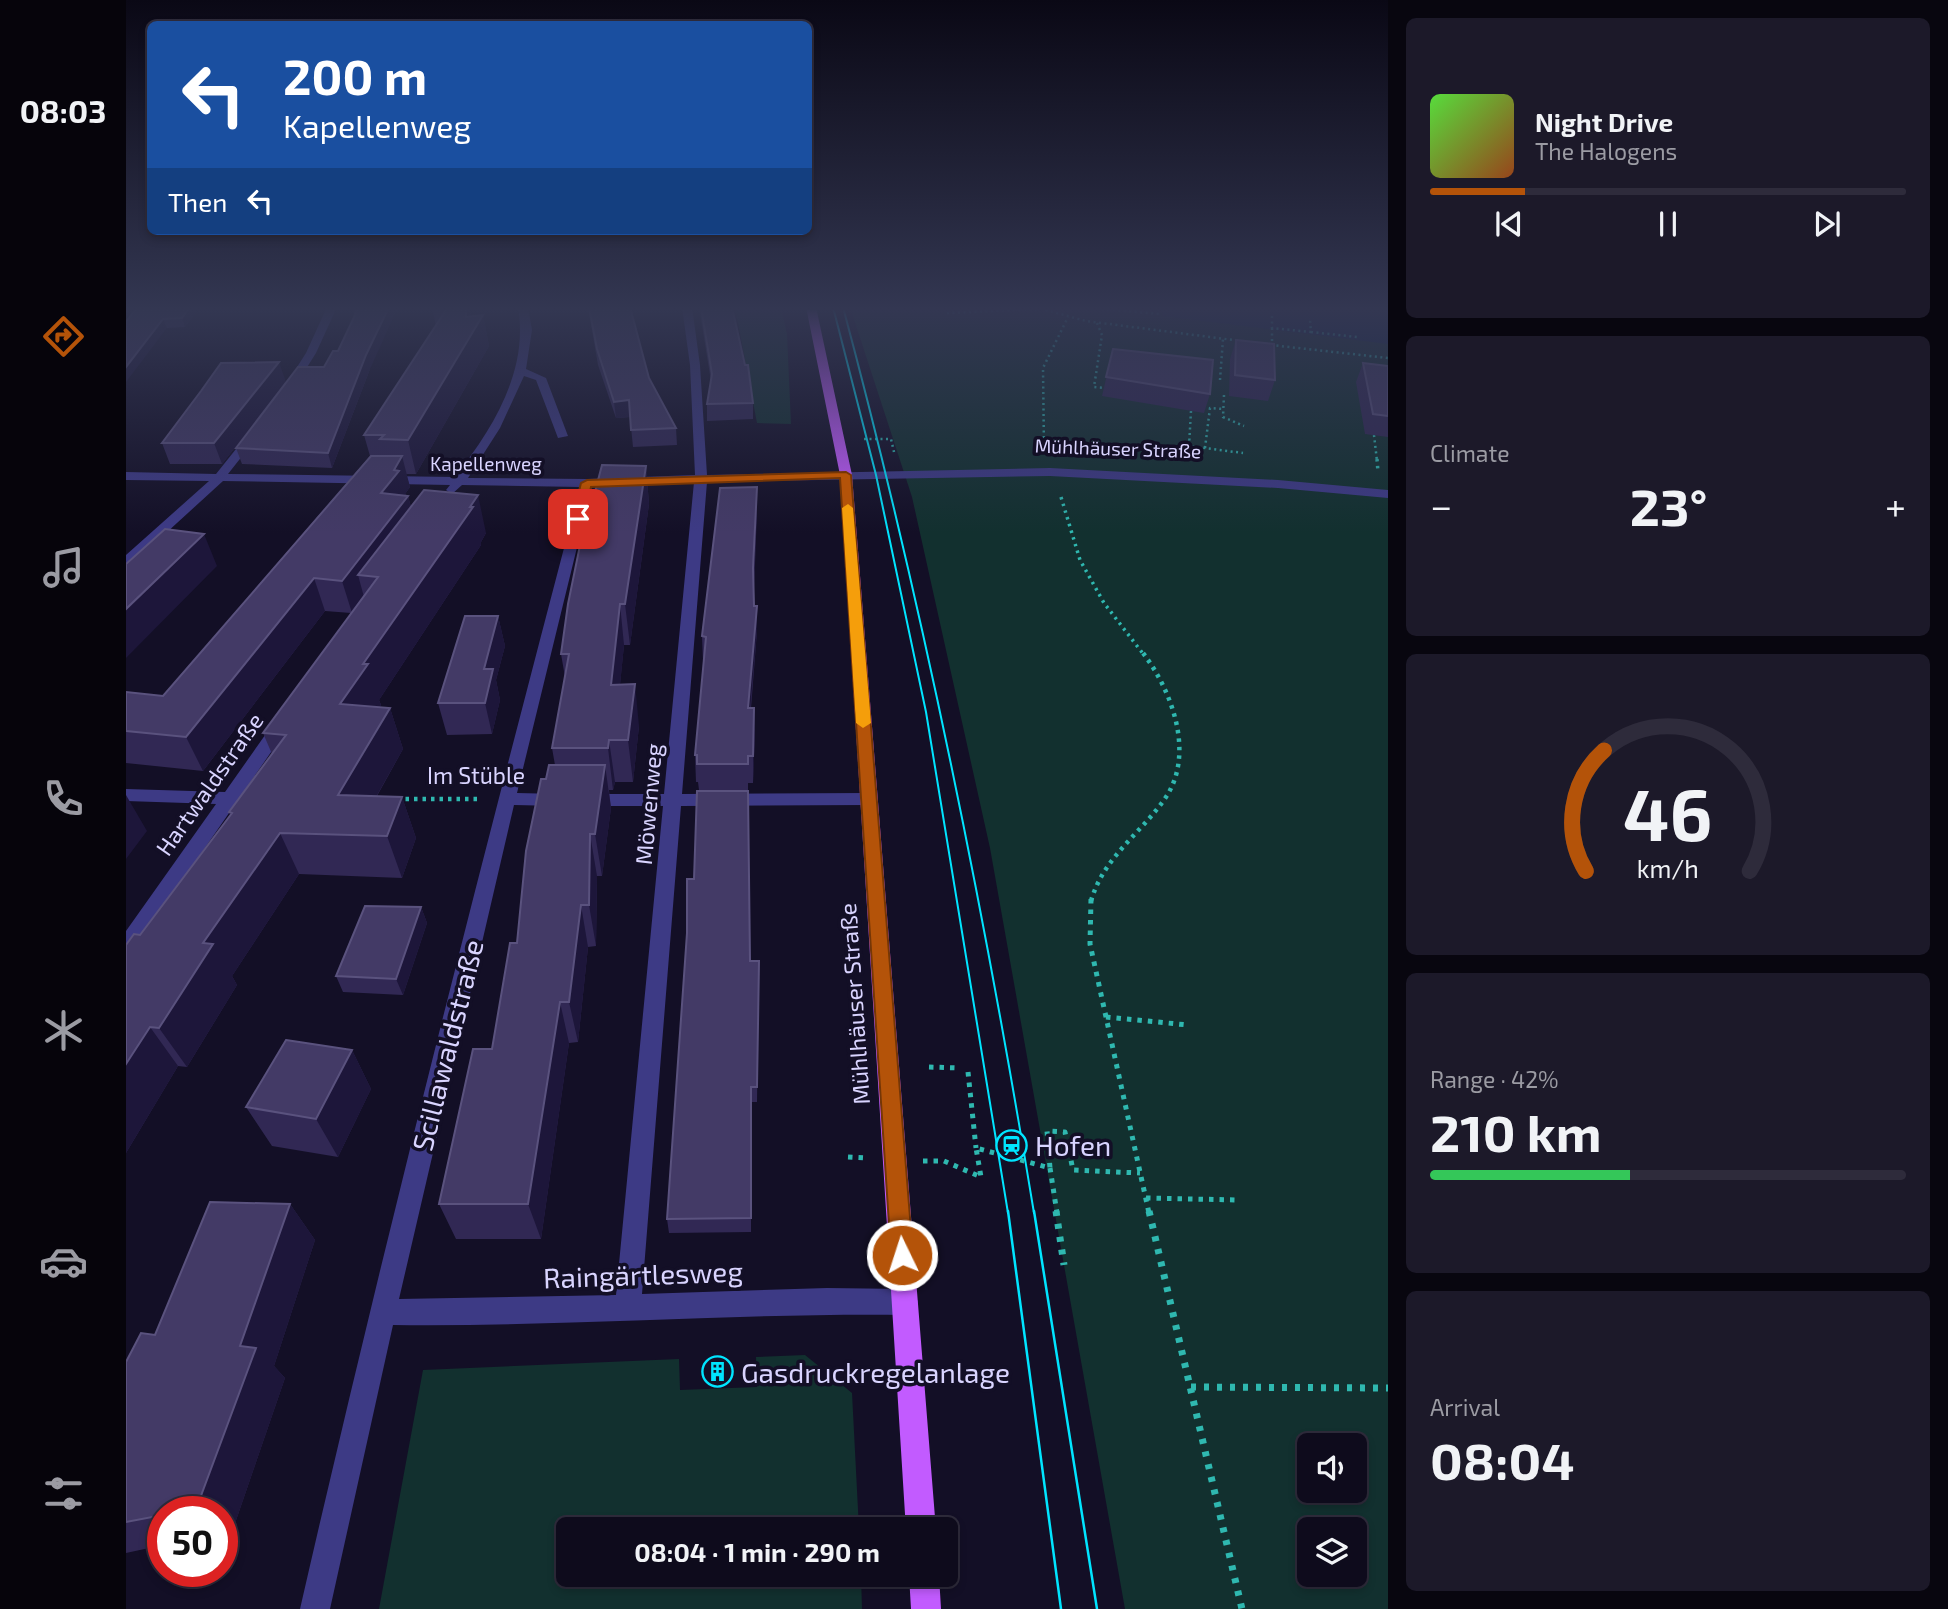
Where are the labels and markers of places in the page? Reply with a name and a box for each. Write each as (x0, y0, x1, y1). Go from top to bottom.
pin (548, 489, 608, 549)
station icon: Hofen (995, 1128, 1029, 1162)
place label: Hofen (1035, 1128, 1111, 1162)
building icon: Gasdruckregelanlage (701, 1355, 735, 1389)
place label: Gasdruckregelanlage (741, 1355, 1010, 1389)

